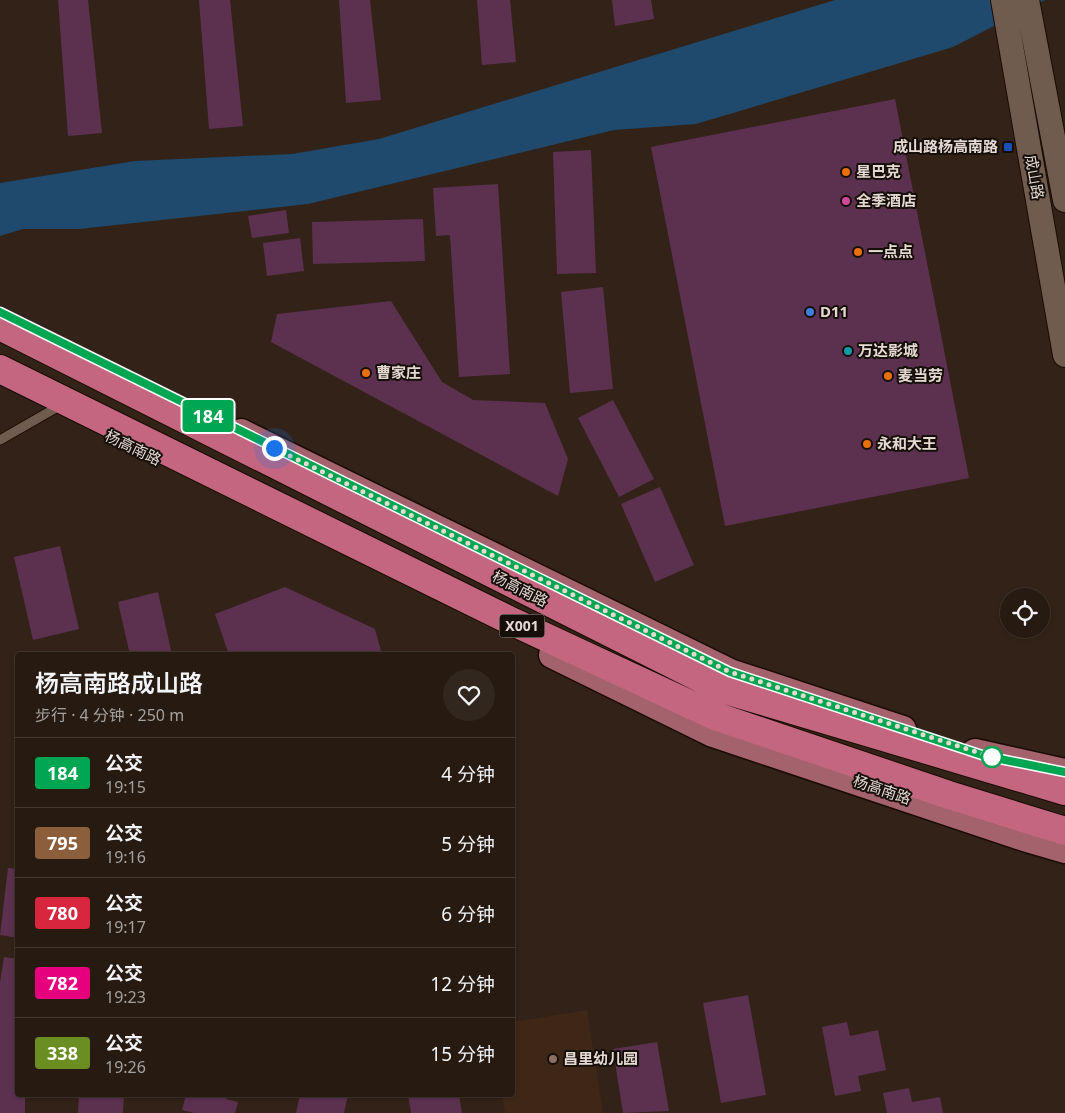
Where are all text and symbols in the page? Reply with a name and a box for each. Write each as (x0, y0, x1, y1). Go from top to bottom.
place label: 成山路杨高南路 (893, 136, 998, 156)
marker: 成山路杨高南路 (1002, 141, 1014, 153)
street label: 成山路 (1021, 153, 1049, 201)
place label: 星巴克 (856, 161, 901, 181)
marker: 星巴克 (840, 166, 852, 178)
place label: 全季酒店 (856, 190, 916, 210)
marker: 全季酒店 (840, 195, 852, 207)
place label: 一点点 (868, 241, 913, 261)
marker: 一点点 (852, 246, 864, 258)
place label: D11 (820, 301, 848, 321)
marker: D11 (804, 306, 816, 318)
place label: 万达影城 (858, 340, 918, 360)
marker: 万达影城 (842, 345, 854, 357)
place label: 曹家庄 (376, 362, 421, 382)
place label: 麦当劳 (898, 365, 943, 385)
marker: 曹家庄 (360, 367, 372, 379)
marker: 麦当劳 (882, 370, 894, 382)
line badge: 184 (179, 400, 237, 432)
text: 184 (193, 404, 223, 428)
street label: 杨高南路 (102, 425, 165, 469)
place label: 永和大王 (877, 433, 937, 453)
your location (262, 436, 287, 461)
marker: 永和大王 (861, 438, 873, 450)
street label: 杨高南路 (489, 566, 552, 611)
map controls (1000, 588, 1050, 638)
button: locate (1000, 588, 1050, 638)
road number: X001 (500, 614, 544, 638)
text: 杨高南路成山路 (35, 666, 203, 699)
button: heart (443, 669, 495, 721)
text: 步行 · 4 分钟 · 250 m (35, 704, 184, 726)
unlabelled marker (981, 746, 1003, 768)
text: 公交 (105, 750, 143, 776)
text: 184 (47, 761, 78, 785)
text: 4 分钟 (441, 761, 495, 787)
street label: 杨高南路 (851, 770, 914, 808)
text: 19:15 (105, 776, 146, 798)
text: 公交 (105, 820, 143, 846)
text: 795 (47, 831, 78, 855)
text: 5 分钟 (441, 831, 495, 857)
text: 19:16 (105, 846, 146, 868)
text: 公交 (105, 890, 143, 916)
text: 780 (47, 901, 78, 925)
text: 6 分钟 (441, 901, 495, 927)
text: 19:17 (105, 916, 146, 938)
text: 公交 (105, 960, 143, 986)
text: 782 (47, 971, 78, 995)
text: 12 分钟 (430, 971, 495, 997)
text: 19:23 (105, 986, 146, 1008)
text: 公交 (105, 1030, 143, 1056)
text: 338 (47, 1041, 78, 1065)
text: 15 分钟 (430, 1041, 495, 1067)
place label: 昌里幼儿园 (563, 1048, 638, 1068)
marker: 昌里幼儿园 (547, 1053, 559, 1065)
text: 19:26 (105, 1056, 146, 1078)

